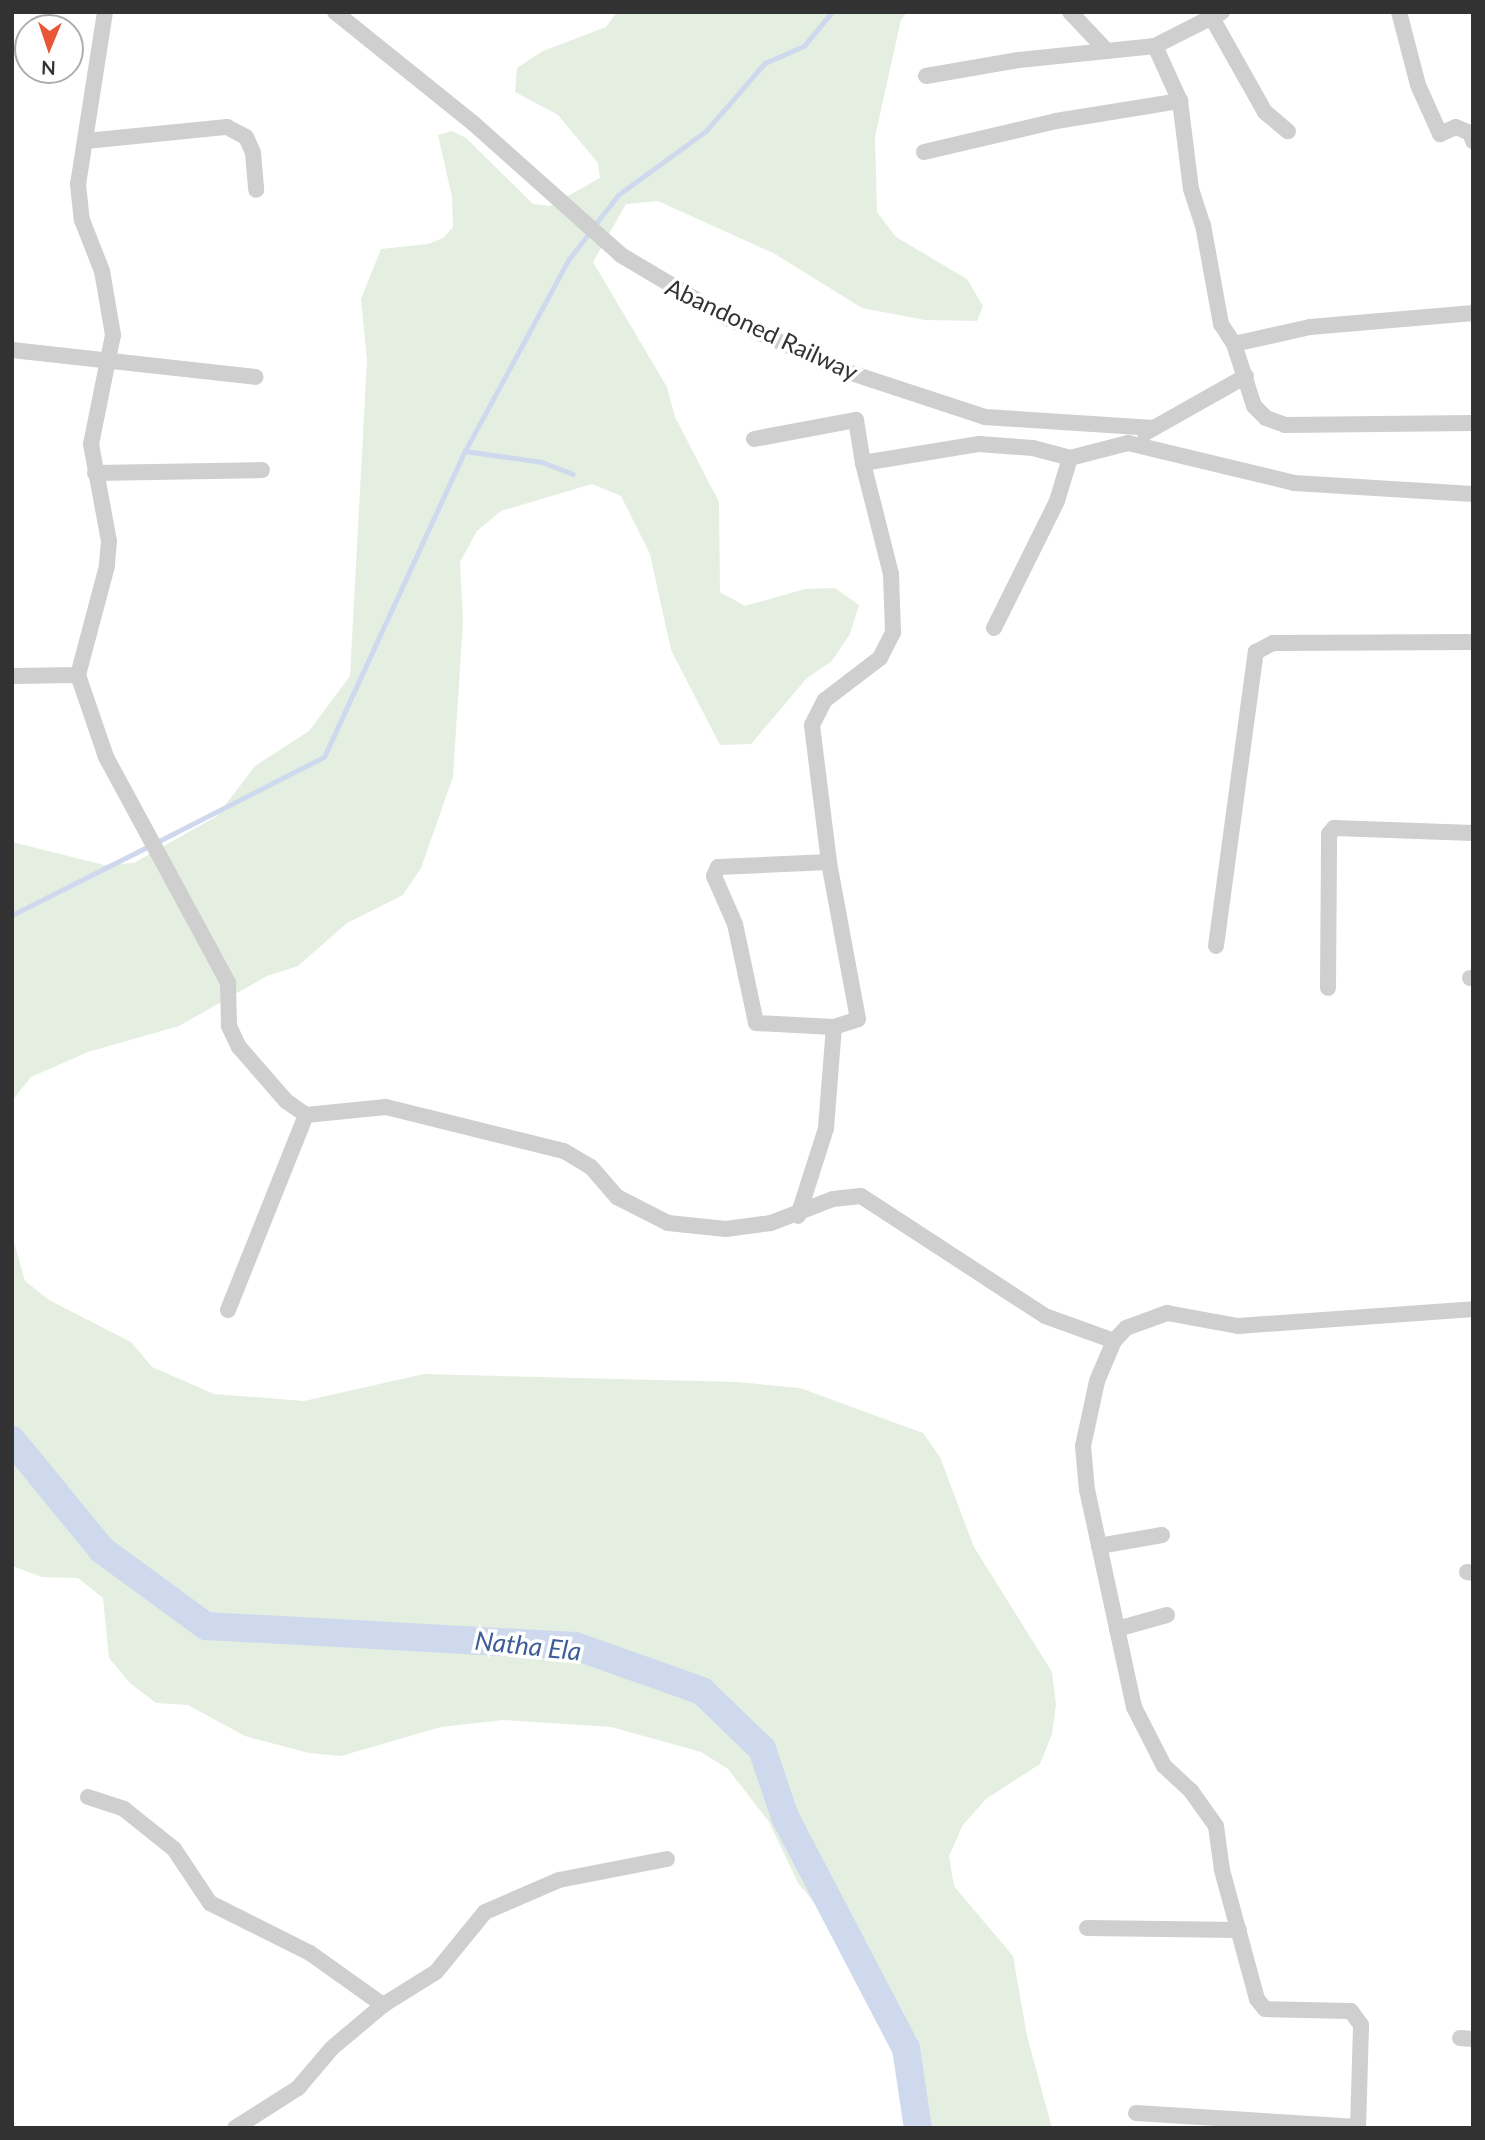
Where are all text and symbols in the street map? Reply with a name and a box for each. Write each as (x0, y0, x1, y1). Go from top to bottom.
north arrow (14, 14, 84, 84)
text: N (41, 57, 56, 80)
street label: Abandoned Railway (661, 272, 863, 386)
water label: Natha Ela (473, 1625, 583, 1667)

